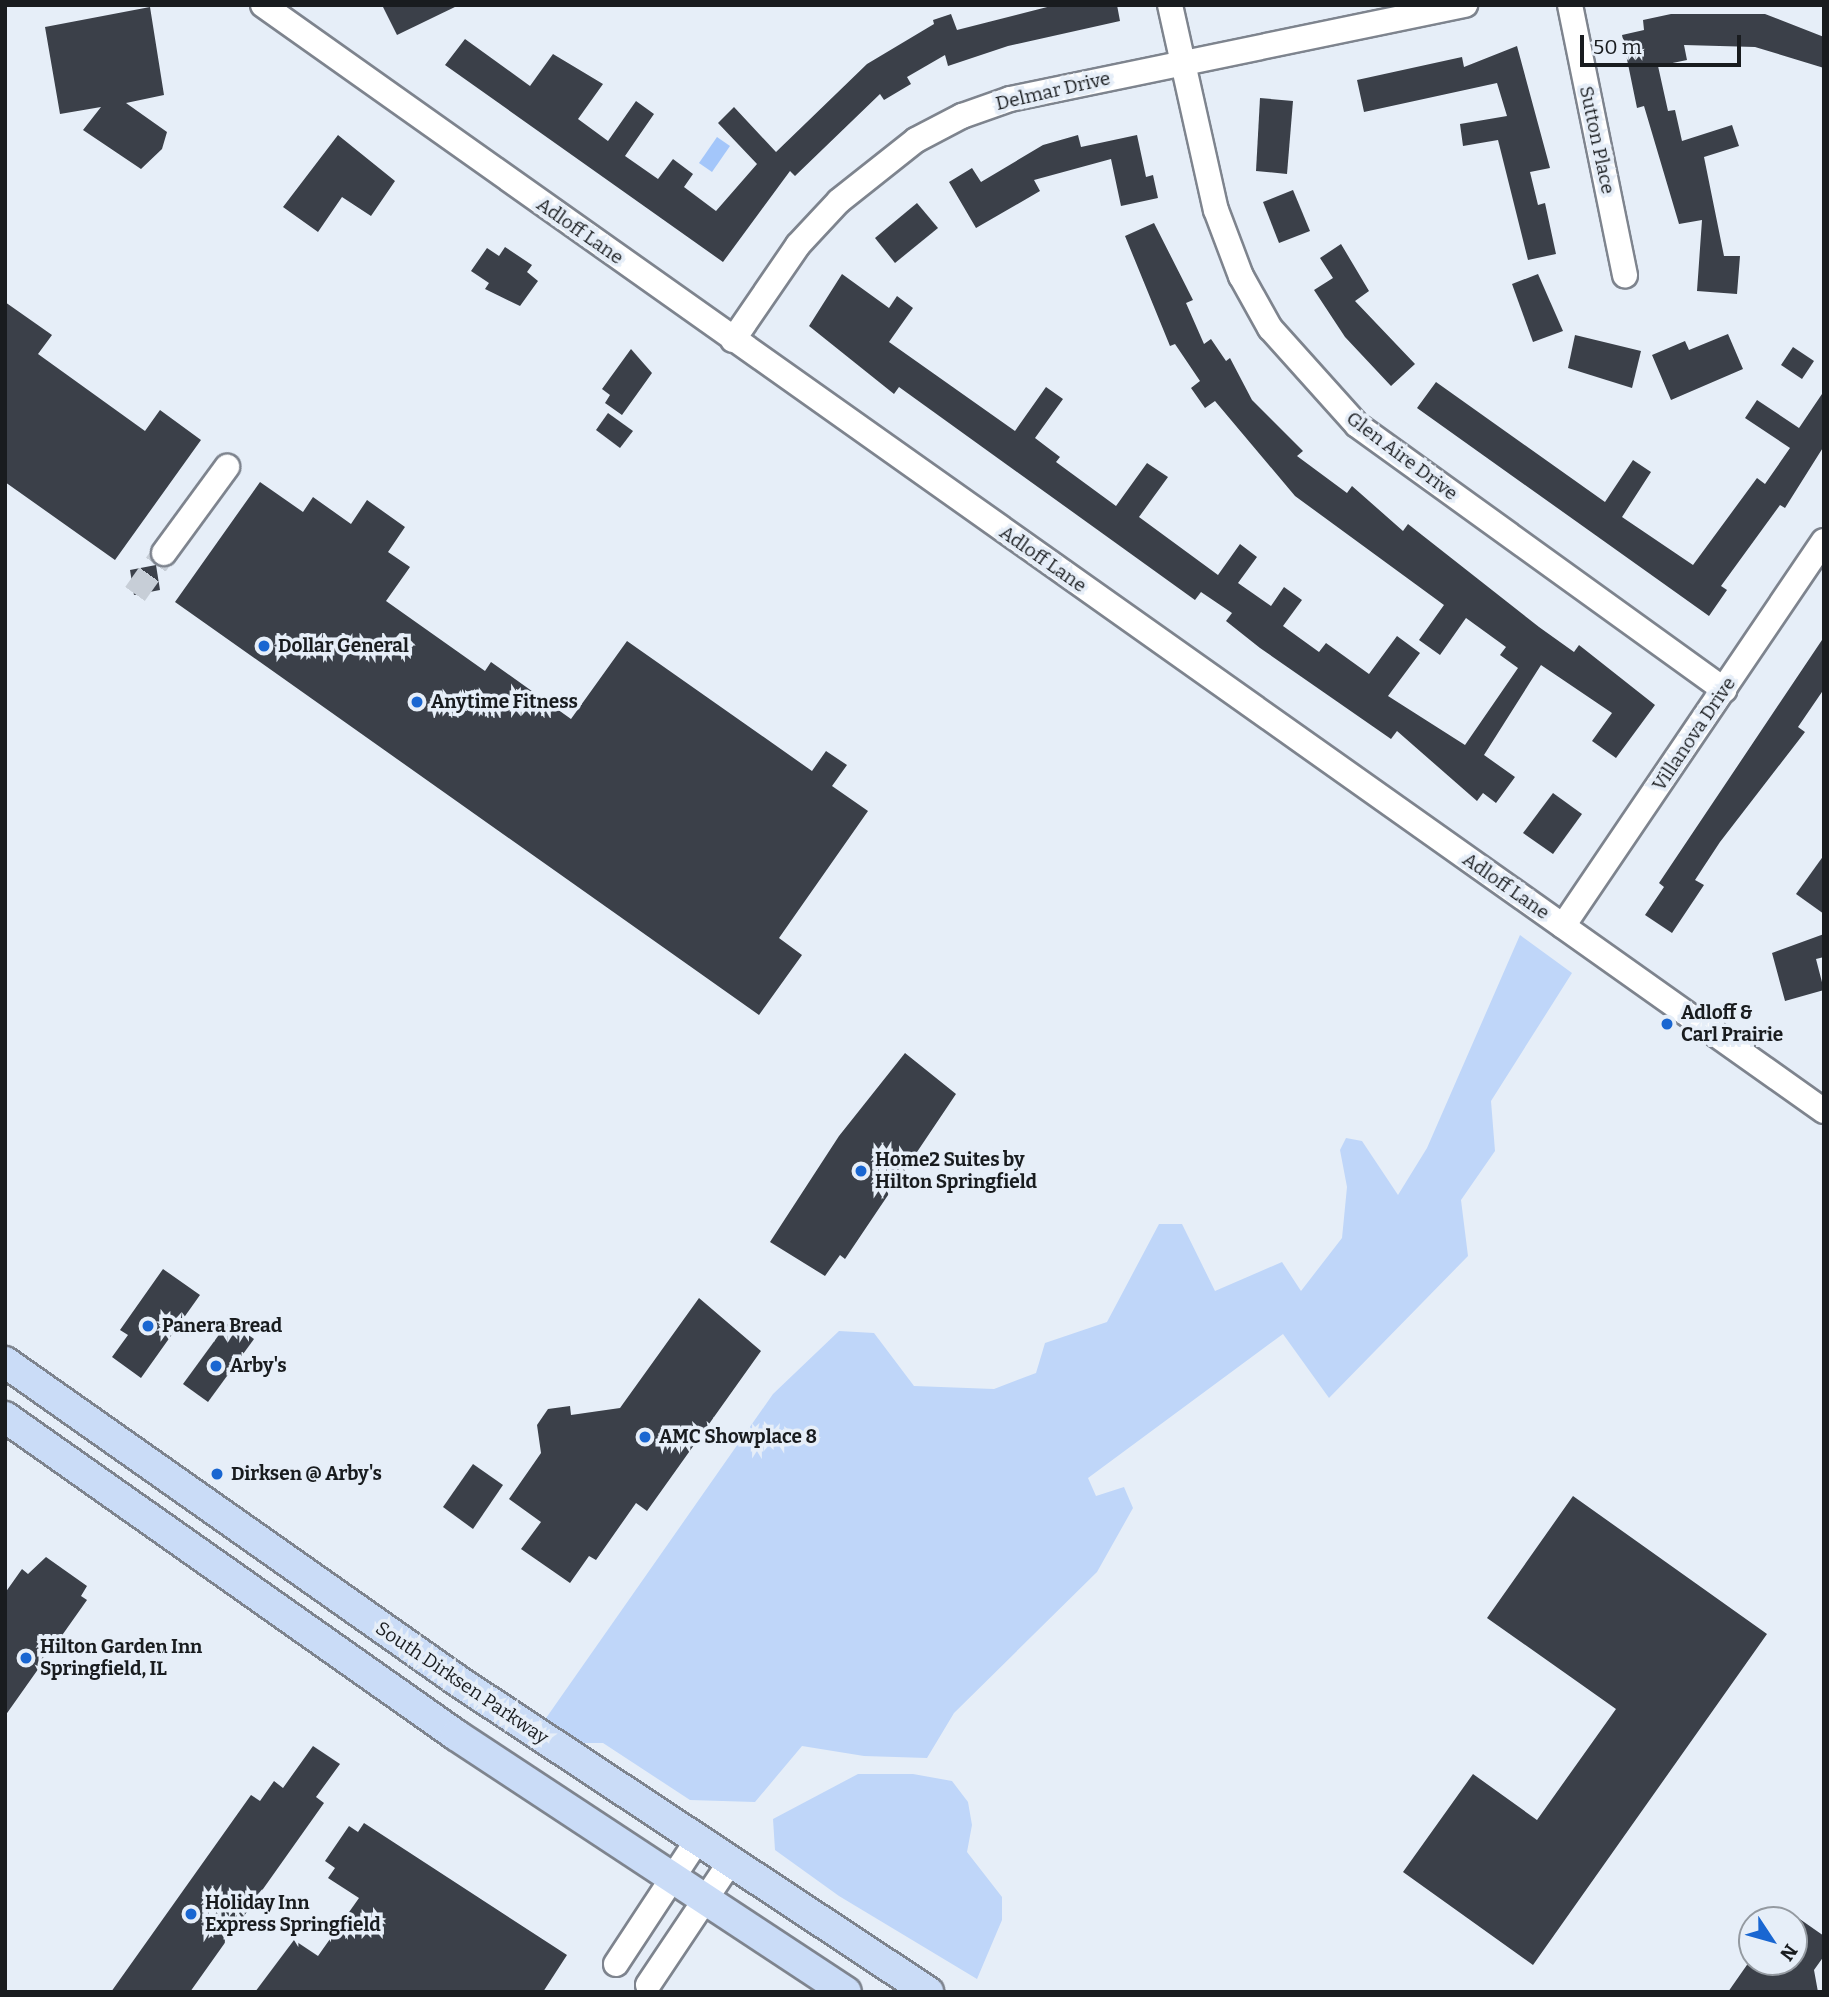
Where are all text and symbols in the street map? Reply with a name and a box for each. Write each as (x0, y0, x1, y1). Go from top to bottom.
scale bar (1584, 21, 1745, 65)
text: 50 m (1593, 34, 1642, 60)
street label: Delmar Drive (993, 67, 1113, 115)
street label: Sutton Place (1574, 84, 1620, 196)
street label: Adloff Lane (532, 193, 628, 269)
street label: Glen Aire Drive (1342, 407, 1462, 505)
street label: Adloff Lane (995, 521, 1091, 597)
place label: Dollar General (278, 635, 409, 657)
marker: Dollar General (256, 638, 272, 654)
street label: Villanova Drive (1648, 673, 1740, 795)
place label: Anytime Fitness (431, 691, 578, 713)
marker: Anytime Fitness (409, 694, 425, 710)
street label: Adloff Lane (1458, 848, 1554, 924)
place label: Adloff & Carl Prairie (1681, 1002, 1783, 1046)
marker: Adloff & Carl Prairie (1659, 1016, 1675, 1032)
place label: Home2 Suites by Hilton Springfield (875, 1149, 1037, 1193)
marker: Home2 Suites by Hilton Springfield (853, 1163, 869, 1179)
place label: Panera Bread (162, 1315, 282, 1337)
marker: Panera Bread (140, 1318, 156, 1334)
place label: Arby's (230, 1355, 287, 1377)
marker: Arby's (208, 1358, 224, 1374)
place label: AMC Showplace 8 (659, 1426, 817, 1448)
marker: AMC Showplace 8 (637, 1429, 653, 1445)
place label: Dirksen @ Arby's (231, 1463, 382, 1485)
marker: Dirksen @ Arby's (209, 1466, 225, 1482)
street label: South Dirksen Parkway (371, 1617, 553, 1749)
place label: Hilton Garden Inn Springfield, IL (40, 1636, 202, 1680)
marker: Hilton Garden Inn Springfield, IL (18, 1650, 34, 1666)
place label: Holiday Inn Express Springfield (205, 1892, 381, 1936)
marker: Holiday Inn Express Springfield (183, 1906, 199, 1922)
north arrow (1738, 1906, 1808, 1976)
text: N (1775, 1940, 1802, 1965)

